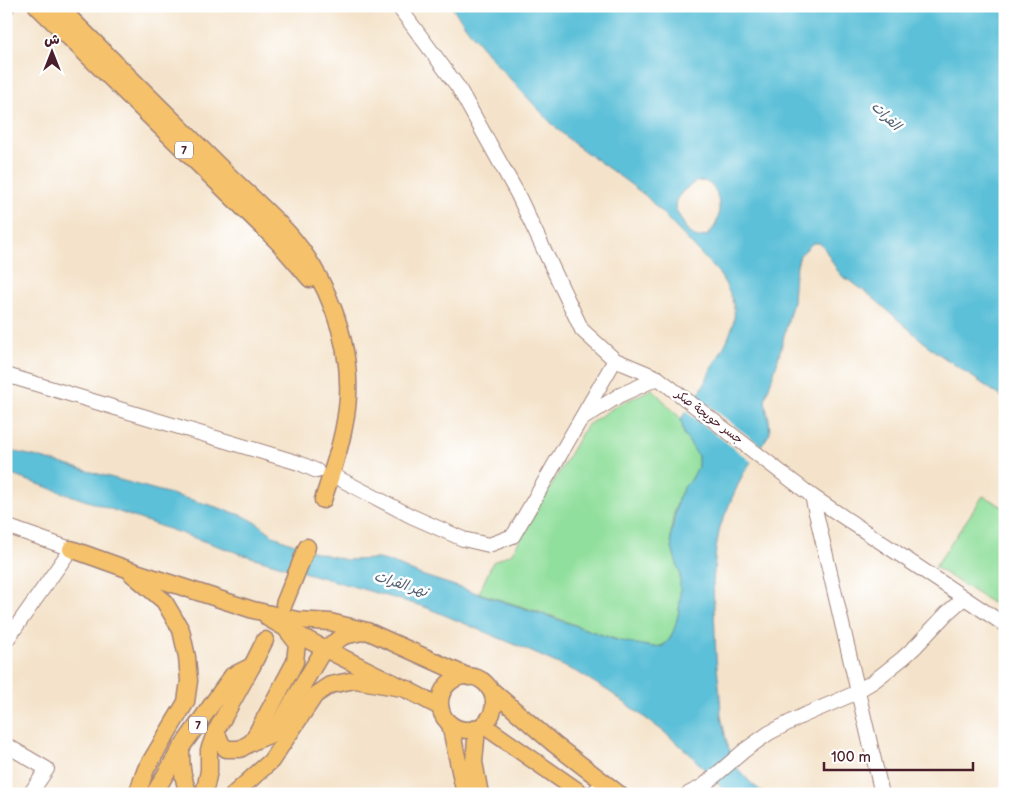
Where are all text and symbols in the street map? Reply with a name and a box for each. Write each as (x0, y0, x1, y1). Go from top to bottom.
north arrow (28, 28, 78, 78)
text: ش (44, 31, 60, 48)
water label: الفرات (868, 98, 906, 136)
road number: 7 (175, 142, 193, 158)
street label: جسر حويجة صكر (671, 386, 746, 447)
water label: نهر الفرات (372, 567, 432, 601)
road number: 7 (189, 716, 207, 734)
scale bar (824, 740, 972, 772)
text: 100 m (831, 748, 871, 767)

